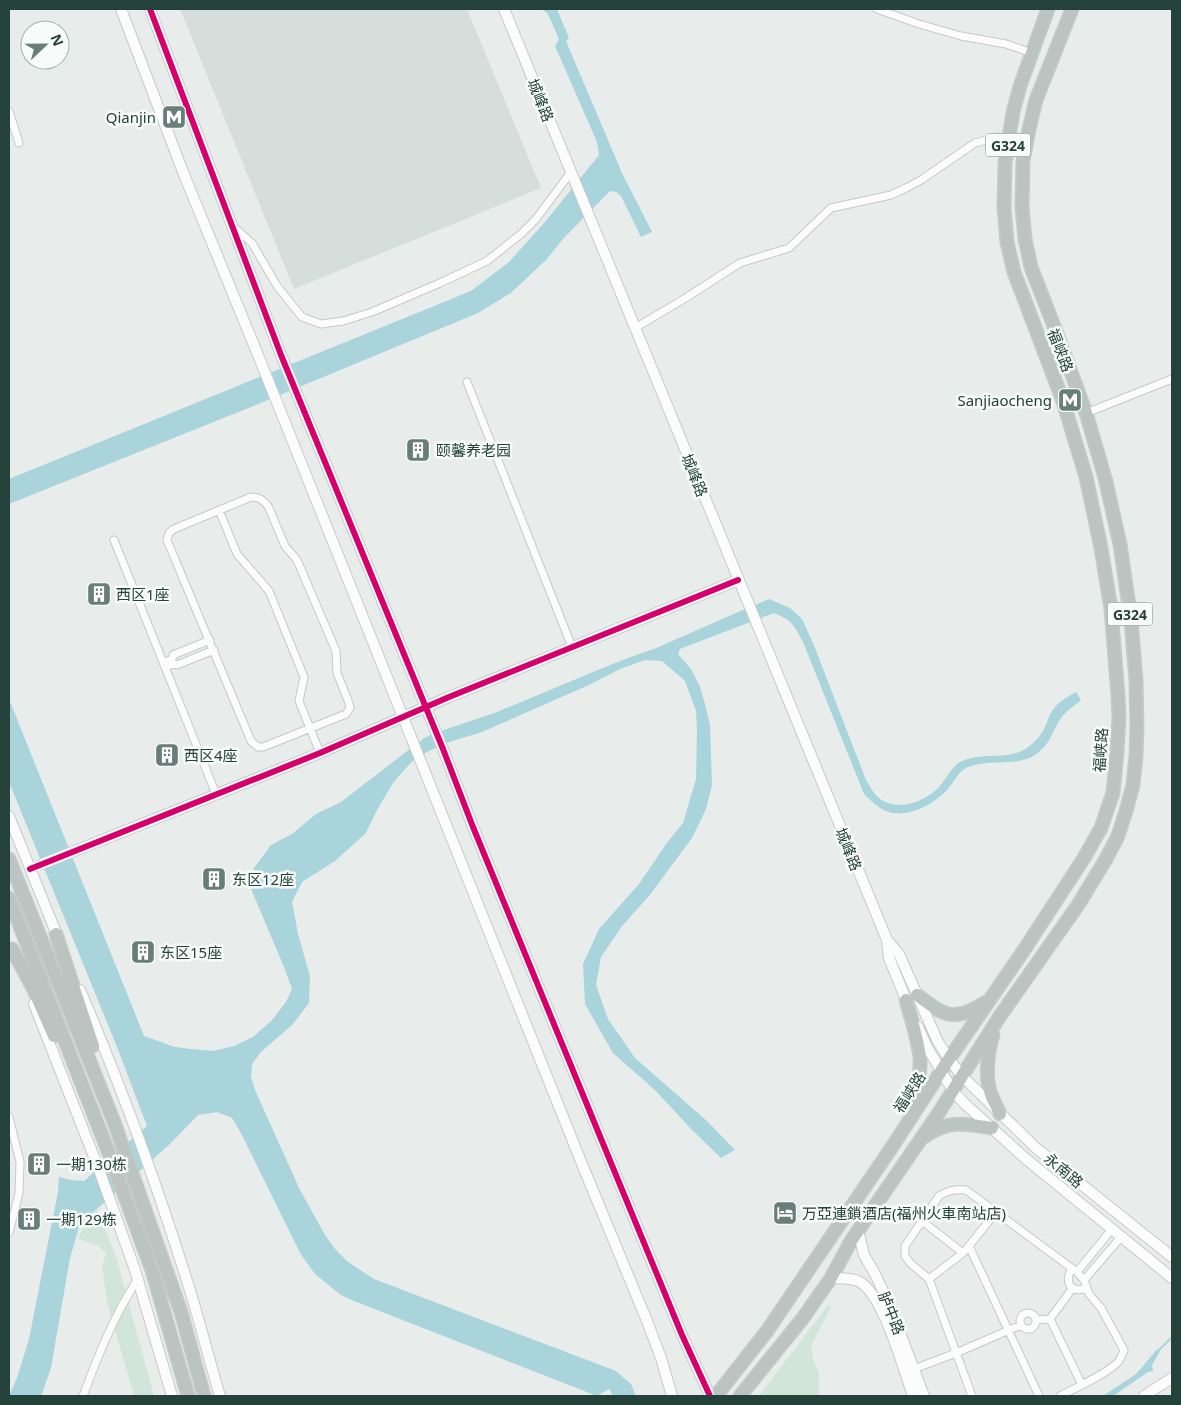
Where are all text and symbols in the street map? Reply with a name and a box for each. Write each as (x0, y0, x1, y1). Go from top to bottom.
north arrow (20, 20, 70, 70)
text: N (47, 31, 68, 49)
street label: 城峰路 (523, 75, 559, 125)
metro station icon: Qianjin (161, 104, 187, 130)
place label: Qianjin (106, 107, 156, 127)
road number: G324 (986, 134, 1030, 156)
street label: 福峡路 (1044, 325, 1078, 375)
metro station icon: Sanjiaocheng (1057, 387, 1083, 413)
place label: Sanjiaocheng (957, 390, 1052, 410)
building icon: 颐馨养老园 (405, 437, 431, 463)
place label: 颐馨养老园 (436, 440, 511, 460)
street label: 城峰路 (677, 450, 713, 500)
building icon: 西区1座 (86, 581, 112, 607)
place label: 西区1座 (116, 584, 170, 604)
road number: G324 (1108, 602, 1152, 626)
street label: 福峡路 (1088, 727, 1112, 773)
building icon: 西区4座 (154, 742, 180, 768)
place label: 西区4座 (184, 745, 238, 765)
street label: 城峰路 (831, 824, 867, 874)
building icon: 东区12座 (201, 866, 227, 892)
place label: 东区12座 (232, 869, 294, 889)
building icon: 东区15座 (130, 939, 156, 965)
place label: 东区15座 (160, 942, 222, 962)
street label: 福峡路 (888, 1068, 930, 1116)
street label: 永南路 (1040, 1148, 1088, 1192)
building icon: 一期130栋 (26, 1151, 52, 1177)
place label: 一期130栋 (56, 1154, 127, 1174)
hotel icon: 万亞連鎖酒店(福州火車南站店) (772, 1200, 798, 1226)
place label: 万亞連鎖酒店(福州火車南站店) (802, 1203, 1006, 1223)
building icon: 一期129栋 (16, 1206, 42, 1232)
place label: 一期129栋 (46, 1209, 117, 1229)
street label: 胪中路 (874, 1288, 910, 1338)

